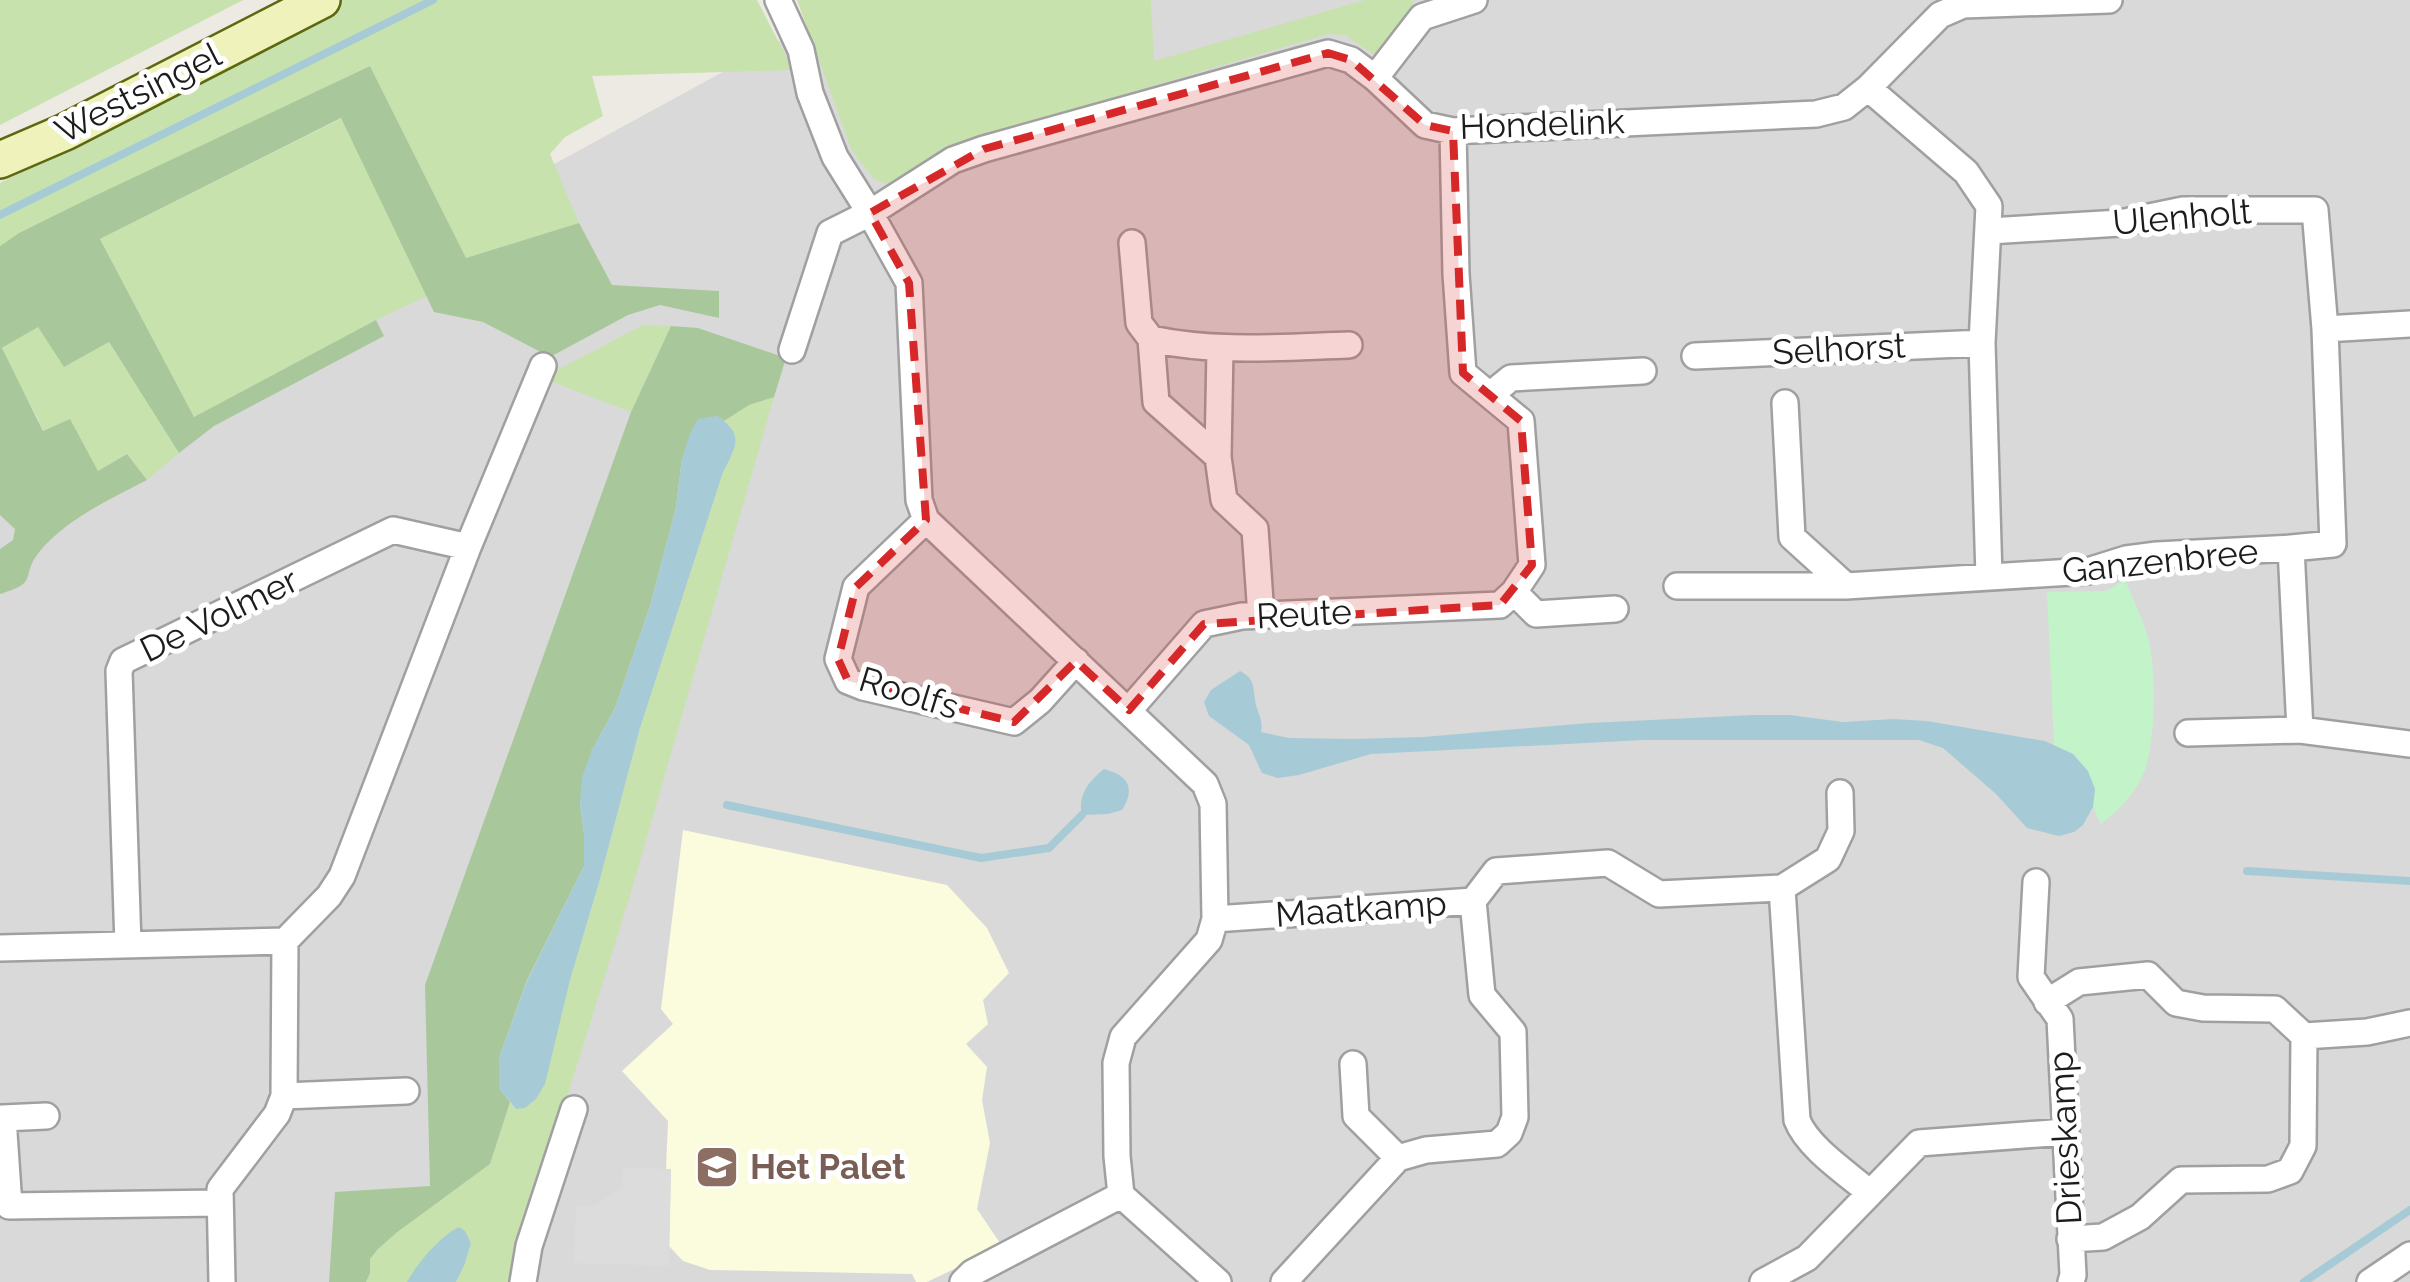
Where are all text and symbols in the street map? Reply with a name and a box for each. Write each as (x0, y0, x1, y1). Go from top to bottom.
street label: Westsingel (48, 33, 228, 152)
street label: Hondelink (1459, 100, 1626, 147)
street label: Ulenholt (2111, 190, 2253, 243)
street label: Selhorst (1771, 325, 1907, 372)
street label: Ganzenbree (2060, 530, 2260, 591)
street label: De Volmer (133, 559, 304, 670)
street label: Reute (1255, 591, 1353, 636)
street label: Roolfs (854, 658, 964, 727)
street label: Maatkamp (1274, 882, 1448, 935)
street label: Drieskamp (2039, 1050, 2090, 1226)
school or university icon: Het Palet (694, 1144, 740, 1190)
place label: Het Palet (750, 1146, 906, 1187)

